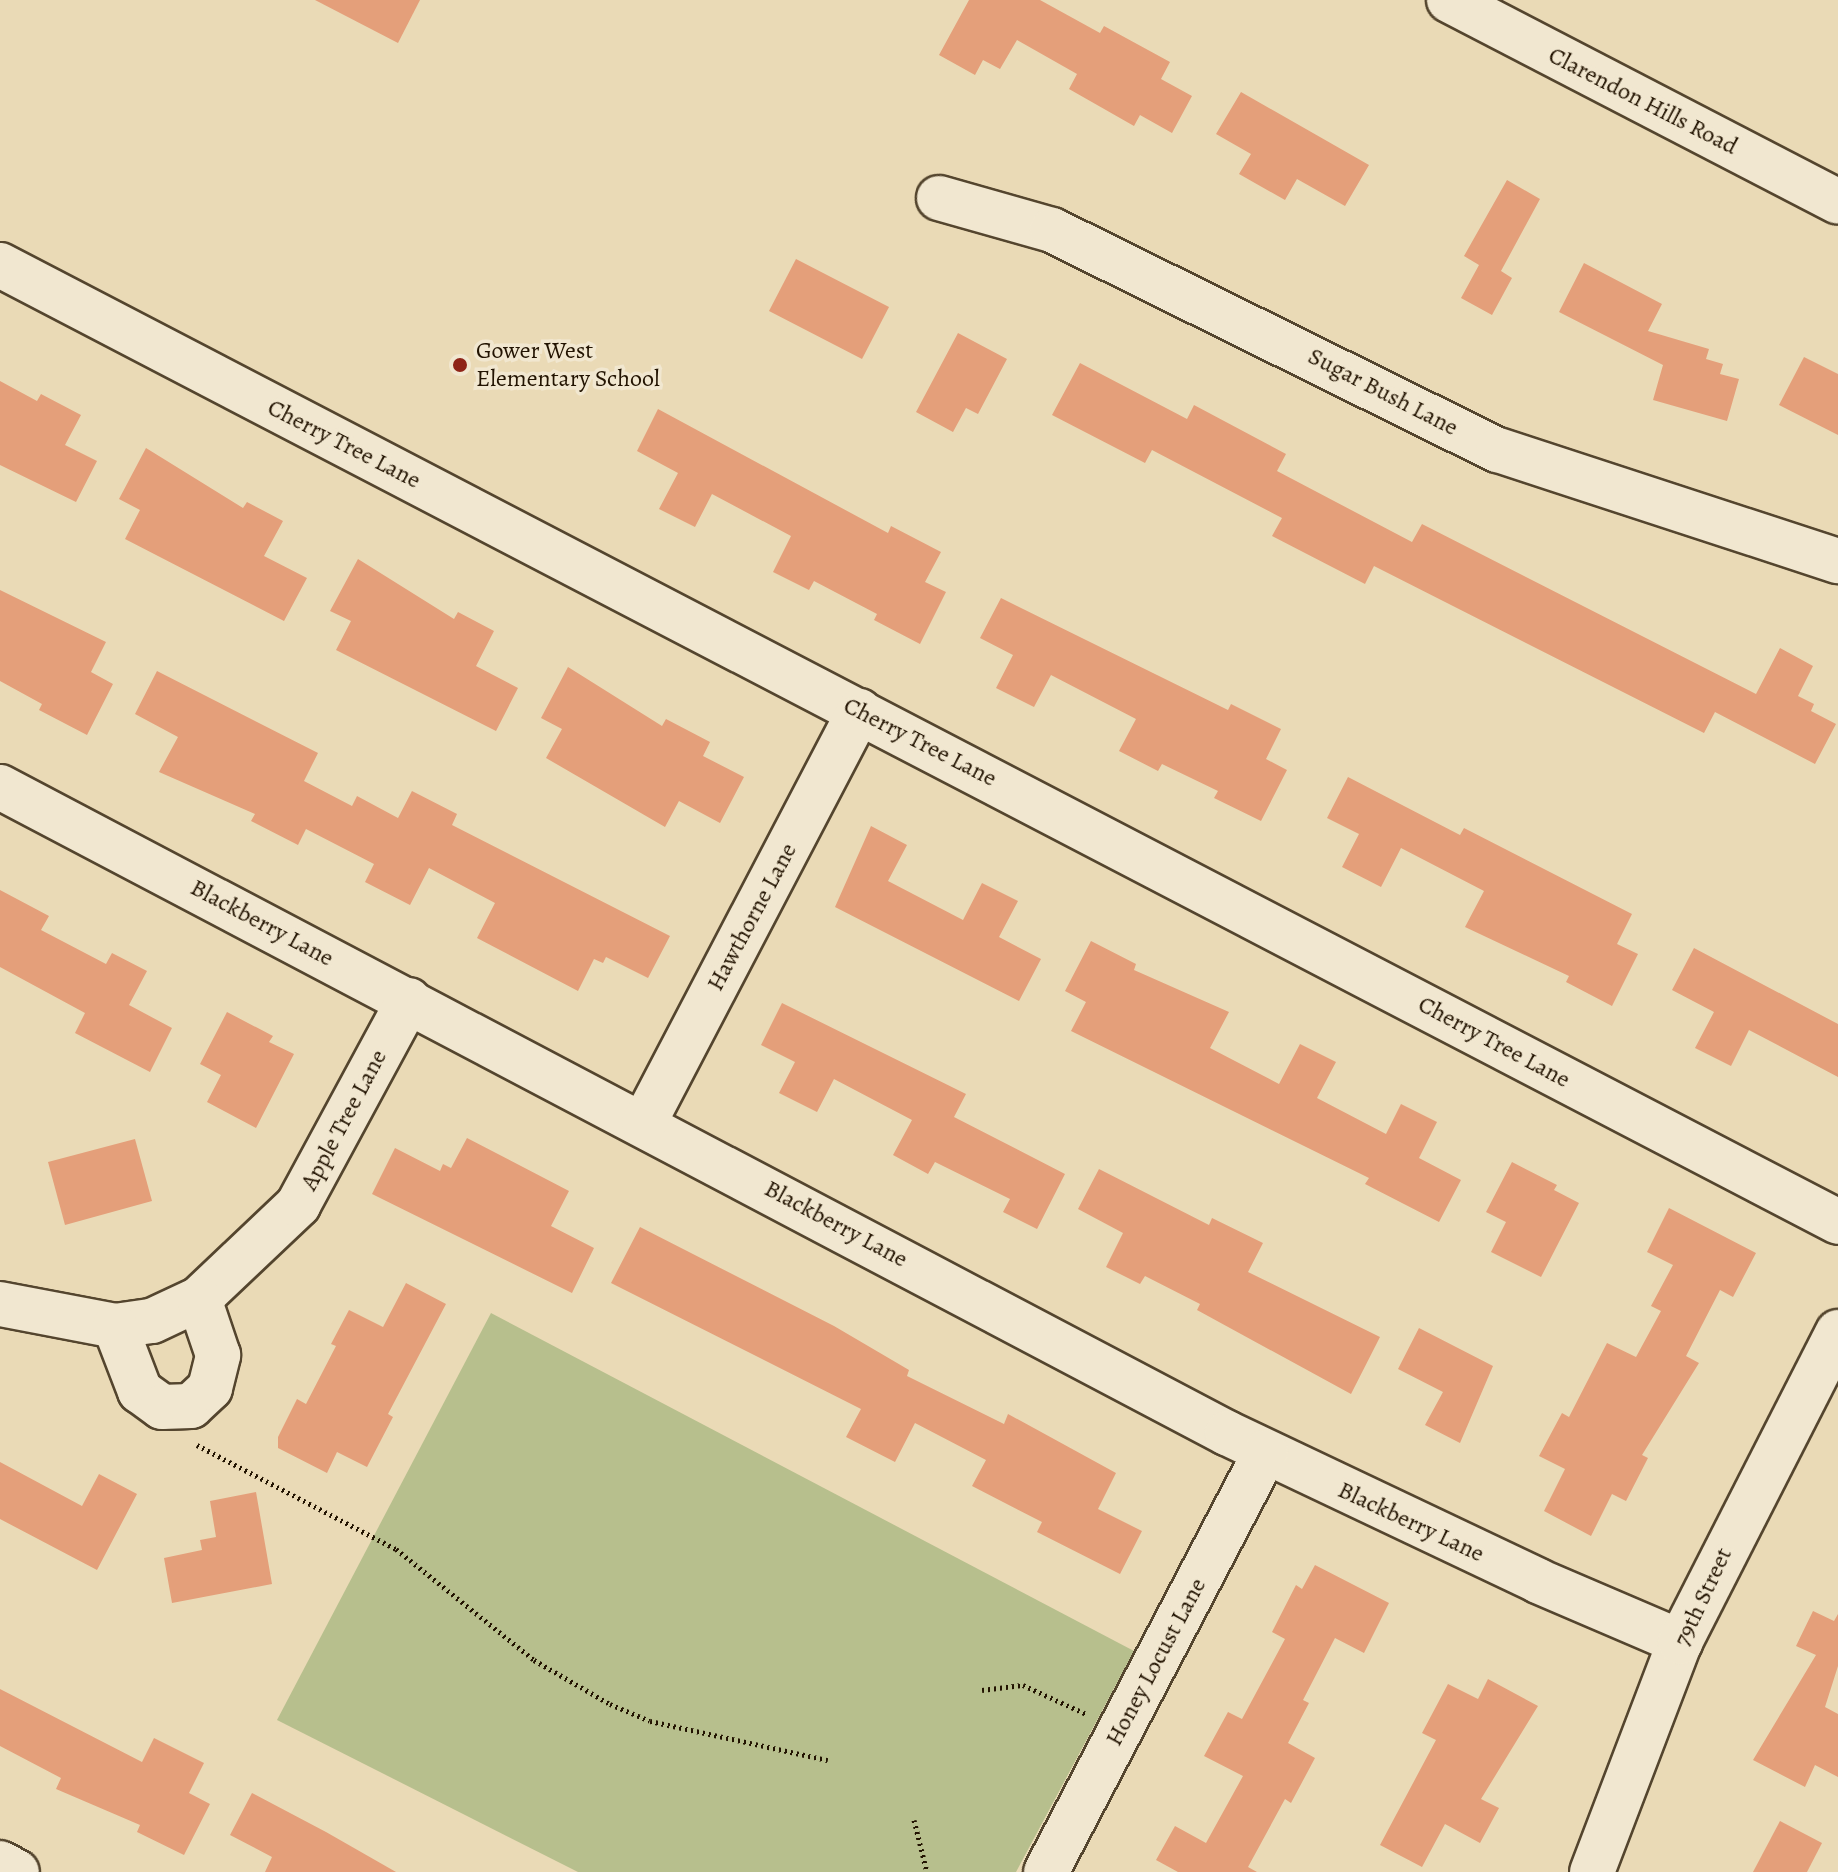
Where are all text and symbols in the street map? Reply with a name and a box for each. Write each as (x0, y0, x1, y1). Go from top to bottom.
street label: Clarendon Hills Road (1544, 41, 1742, 161)
place label: Gower West Elementary School (476, 337, 660, 393)
street label: Sugar Bush Lane (1303, 342, 1463, 442)
marker: Gower West Elementary School (451, 356, 469, 374)
street label: Cherry Tree Lane (263, 393, 425, 495)
street label: Cherry Tree Lane (839, 691, 1001, 793)
street label: Hawthorne Lane (701, 838, 803, 996)
street label: Blackberry Lane (186, 873, 338, 973)
street label: Cherry Tree Lane (1413, 990, 1575, 1094)
street label: Apple Tree Lane (295, 1045, 393, 1195)
street label: Blackberry Lane (760, 1174, 912, 1274)
street label: Blackberry Lane (1333, 1476, 1489, 1568)
street label: 79th Street (1668, 1543, 1738, 1651)
street label: Honey Locust Lane (1100, 1573, 1212, 1751)

